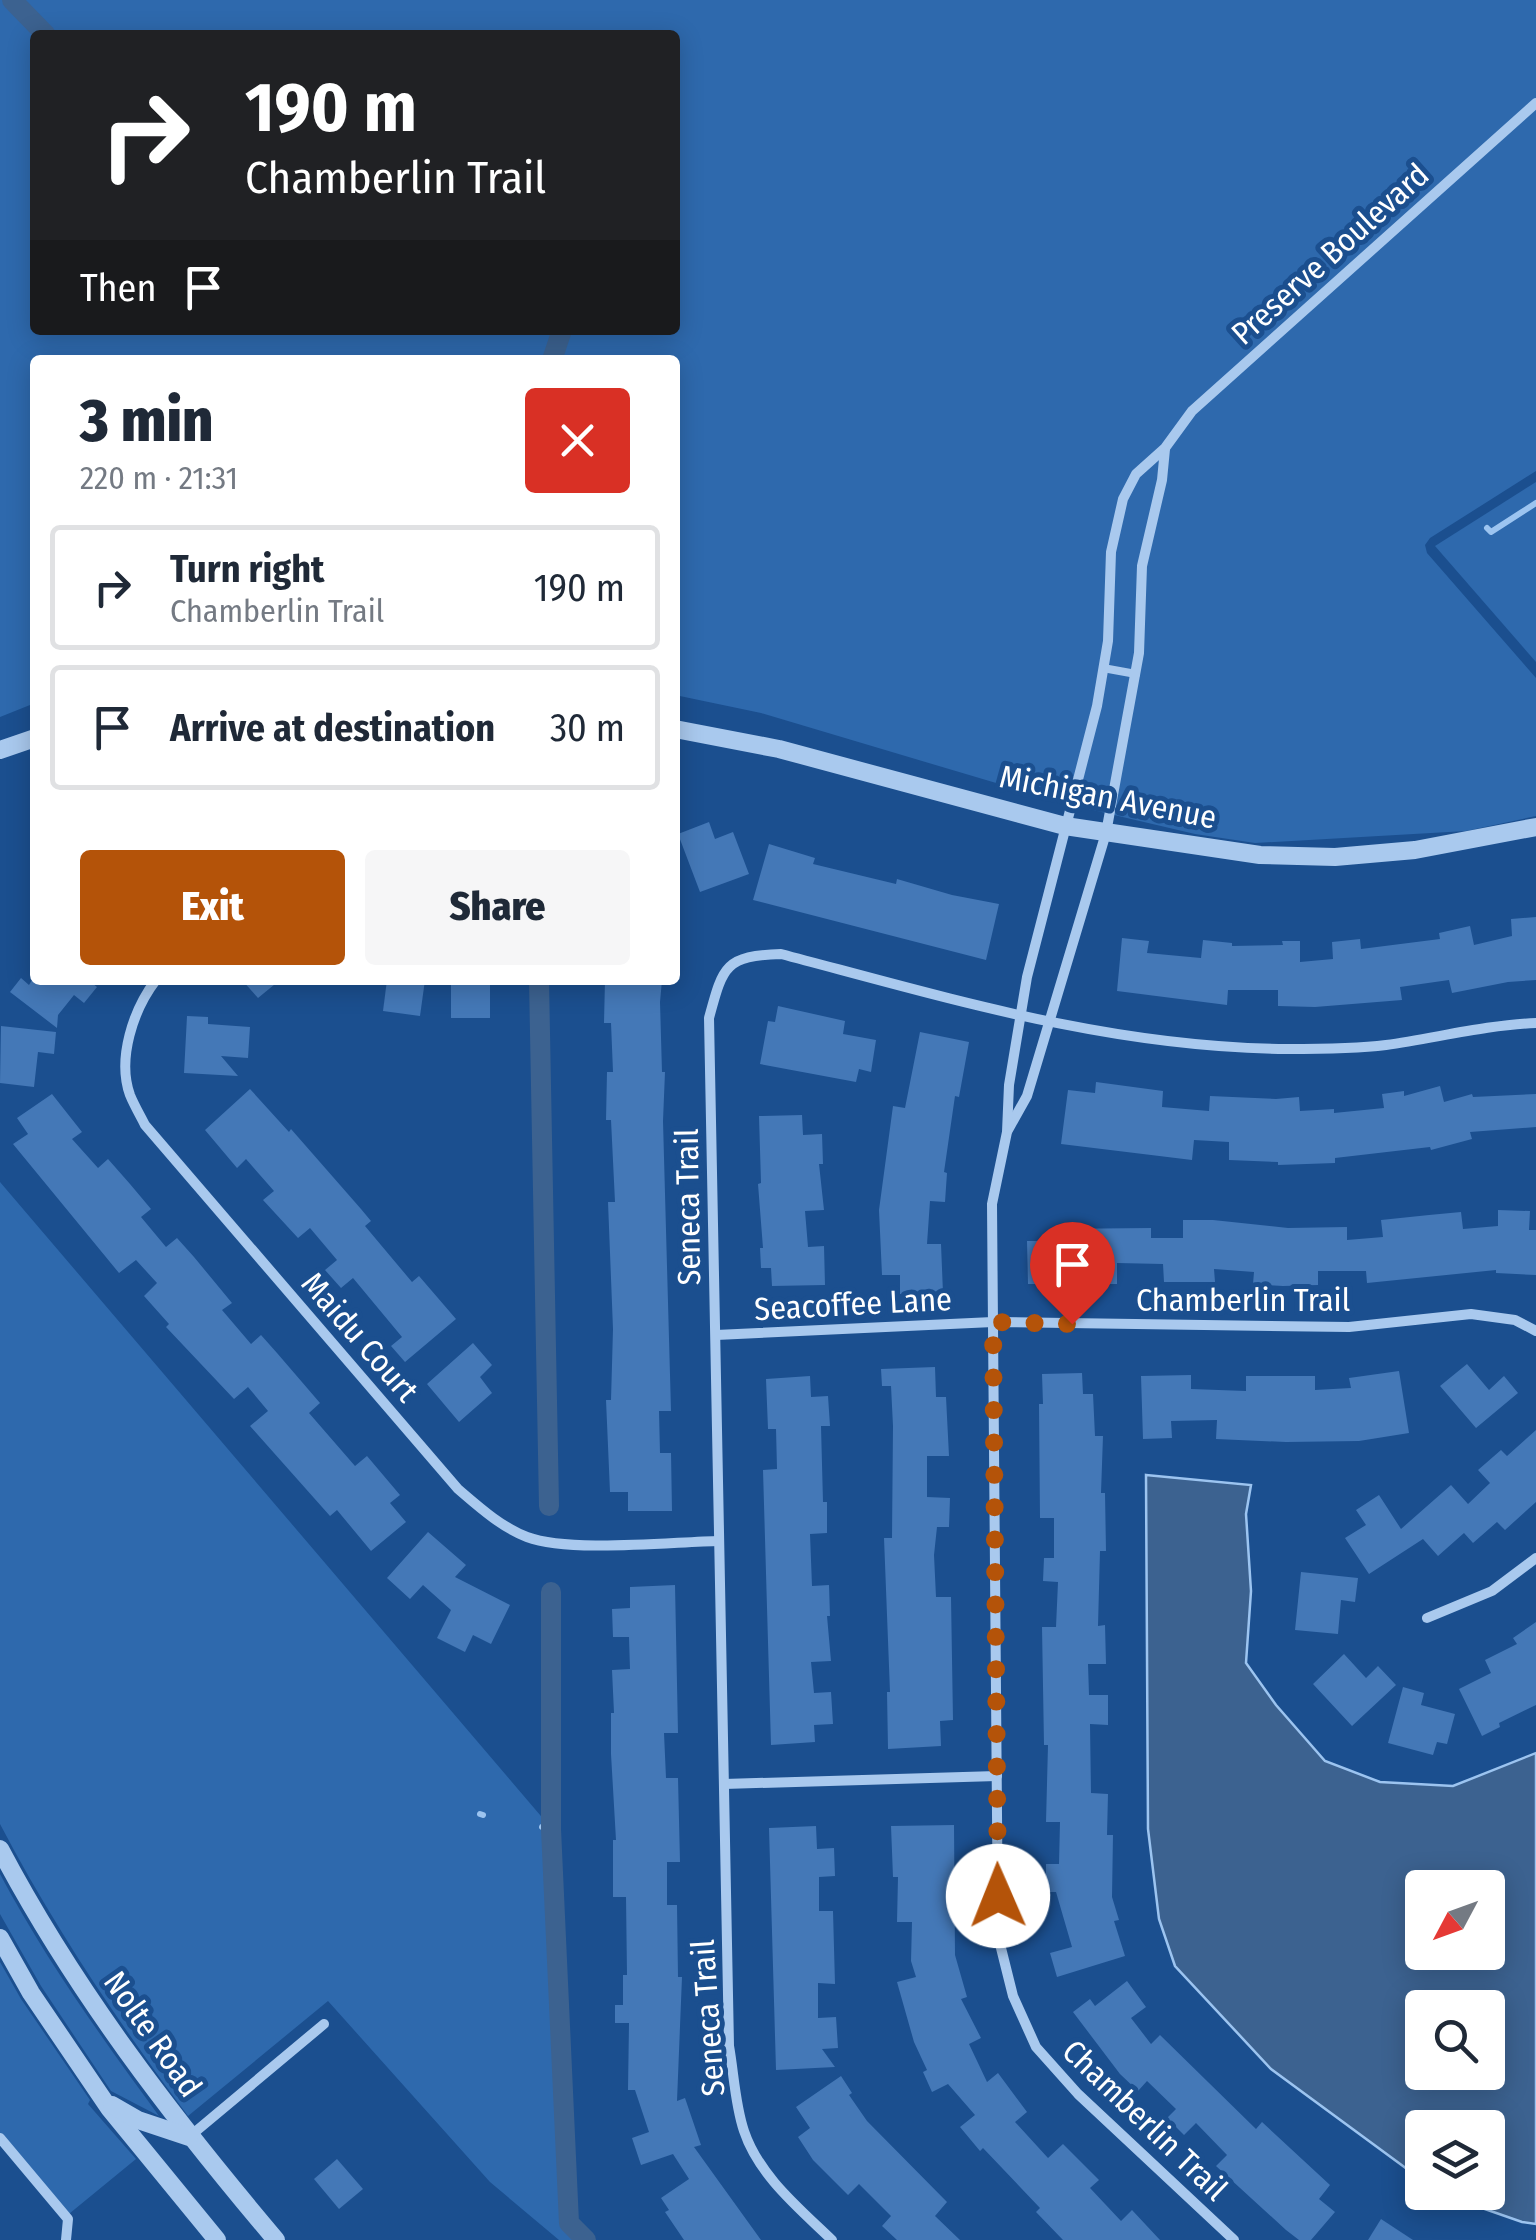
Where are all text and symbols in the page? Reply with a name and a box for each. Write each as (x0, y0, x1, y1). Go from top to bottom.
text: 190 m (245, 66, 417, 150)
icon: right (80, 70, 210, 200)
text: Chamberlin Trail (245, 151, 546, 205)
street label: Preserve Boulevard (1224, 156, 1436, 352)
icon: arrive (176, 260, 231, 315)
text: Then (80, 265, 156, 311)
text: 3 min (80, 385, 213, 457)
button: close (525, 388, 630, 493)
text: 220 m · 21:31 (80, 459, 238, 497)
text: Turn right (170, 546, 324, 592)
icon: right (85, 560, 140, 615)
text: 190 m (534, 565, 625, 611)
text: Chamberlin Trail (170, 592, 384, 630)
icon: arrive (85, 700, 140, 755)
text: Arrive at destination (170, 705, 495, 751)
text: 30 m (550, 705, 625, 751)
street label: Michigan Avenue (996, 757, 1220, 837)
button: Exit (80, 850, 345, 965)
button: Share (365, 850, 630, 965)
street label: Seneca Trail (668, 1128, 708, 1286)
pin (1030, 1222, 1115, 1325)
icon: arrive (1045, 1237, 1100, 1292)
street label: Maidu Court (294, 1265, 427, 1410)
street label: Seacoffee Lane (753, 1280, 953, 1328)
street label: Chamberlin Trail (1136, 1281, 1350, 1319)
position arrow (946, 1844, 1050, 1948)
north arrow (1405, 1870, 1505, 1970)
map controls (1405, 1870, 1505, 2210)
street label: Seneca Trail (684, 1938, 732, 2098)
street label: Nolte Road (96, 1964, 210, 2104)
button: search (1405, 1990, 1505, 2090)
street label: Chamberlin Trail (1055, 2032, 1235, 2208)
button: layers (1405, 2110, 1505, 2210)

